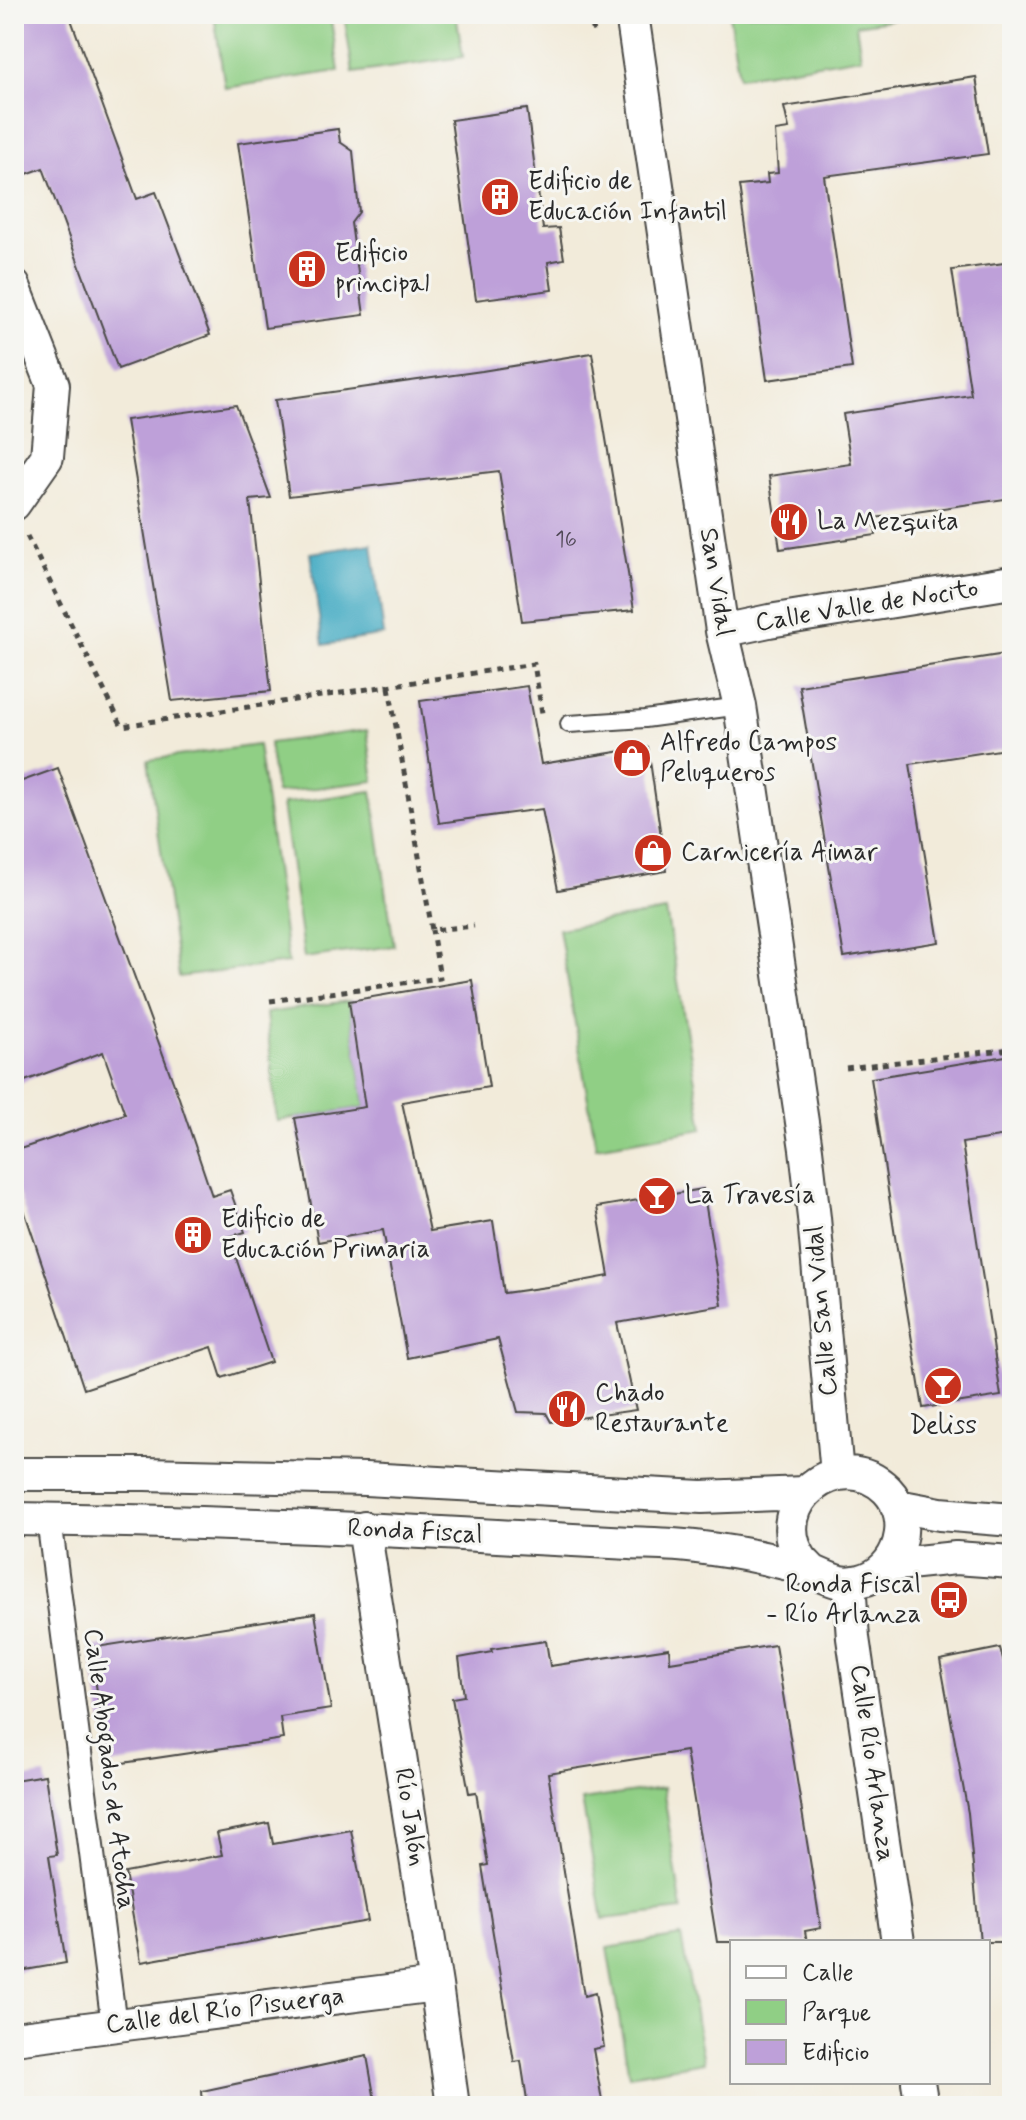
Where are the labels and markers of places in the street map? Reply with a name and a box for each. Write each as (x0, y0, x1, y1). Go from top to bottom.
place label: Edificio de Educación Infantil (528, 165, 727, 229)
building icon: Edificio de Educación Infantil (479, 176, 521, 218)
place label: Edificio principal (335, 237, 430, 301)
building icon: Edificio principal (286, 248, 328, 290)
restaurant icon: La Mezquita (768, 501, 810, 543)
place label: La Mezquita (817, 505, 959, 539)
place label: Alfredo Campos Peluqueros (660, 726, 837, 790)
shop icon: Alfredo Campos Peluqueros (611, 737, 653, 779)
shop icon: Carnicería Aimar (632, 832, 674, 874)
place label: Carnicería Aimar (681, 836, 878, 870)
bar icon: La Travesía (636, 1175, 678, 1217)
place label: La Travesía (685, 1179, 816, 1213)
place label: Edificio de Educación Primaria (221, 1203, 430, 1267)
building icon: Edificio de Educación Primaria (172, 1214, 214, 1256)
bar icon: Deliss (922, 1365, 964, 1407)
place label: Chado Restaurante (595, 1377, 729, 1441)
restaurant icon: Chado Restaurante (546, 1388, 588, 1430)
place label: Deliss (909, 1409, 977, 1443)
place label: Ronda Fiscal - Río Arlanza (766, 1568, 921, 1632)
bus stop icon: Ronda Fiscal - Río Arlanza (928, 1579, 970, 1621)

